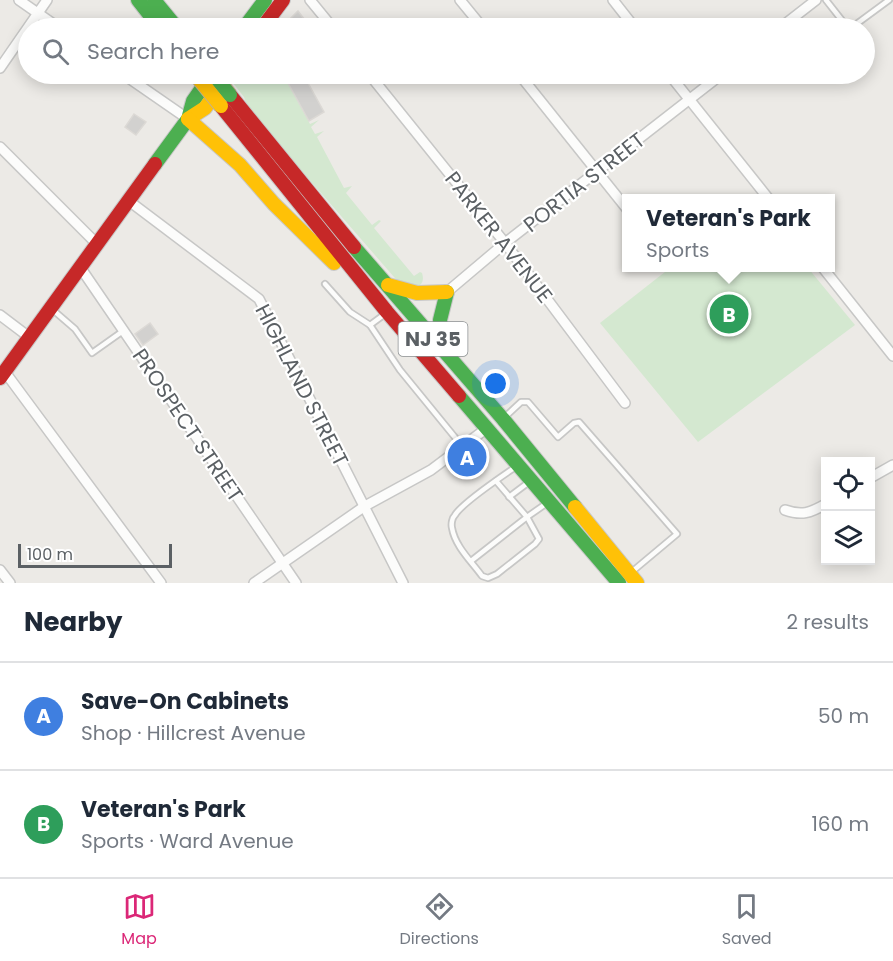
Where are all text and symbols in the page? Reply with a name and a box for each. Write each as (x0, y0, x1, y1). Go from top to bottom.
search box (18, 18, 875, 84)
icon: search (39, 35, 72, 68)
text: Search here (87, 36, 220, 67)
street label: PORTIA STREET (517, 125, 651, 239)
street label: PARKER AVENUE (438, 165, 560, 309)
popup (622, 194, 835, 272)
text: Veteran's Park (646, 203, 811, 234)
text: Sports (646, 236, 709, 264)
pin: B (710, 292, 748, 336)
street label: HIGHLAND STREET (249, 299, 355, 471)
road number: NJ 35 (398, 322, 468, 356)
street label: PROSPECT STREET (126, 343, 250, 507)
your location (481, 369, 510, 398)
pin: A (448, 434, 486, 480)
map controls (821, 457, 875, 565)
button: locate (821, 457, 875, 511)
button: layers (821, 511, 875, 565)
scale bar (18, 541, 172, 568)
text: 100 m (27, 543, 73, 566)
text: Nearby (24, 604, 122, 640)
text: 2 results (786, 608, 869, 636)
text: Save-On Cabinets (81, 686, 289, 717)
text: A (36, 702, 51, 730)
text: 50 m (818, 702, 869, 730)
text: Shop · Hillcrest Avenue (81, 719, 306, 747)
text: Veteran's Park (81, 794, 246, 825)
text: B (37, 810, 50, 838)
text: 160 m (811, 810, 869, 838)
text: Sports · Ward Avenue (81, 827, 294, 855)
tab: Map (121, 890, 157, 951)
tab: Directions (400, 890, 479, 951)
tab: Saved (722, 890, 772, 951)

